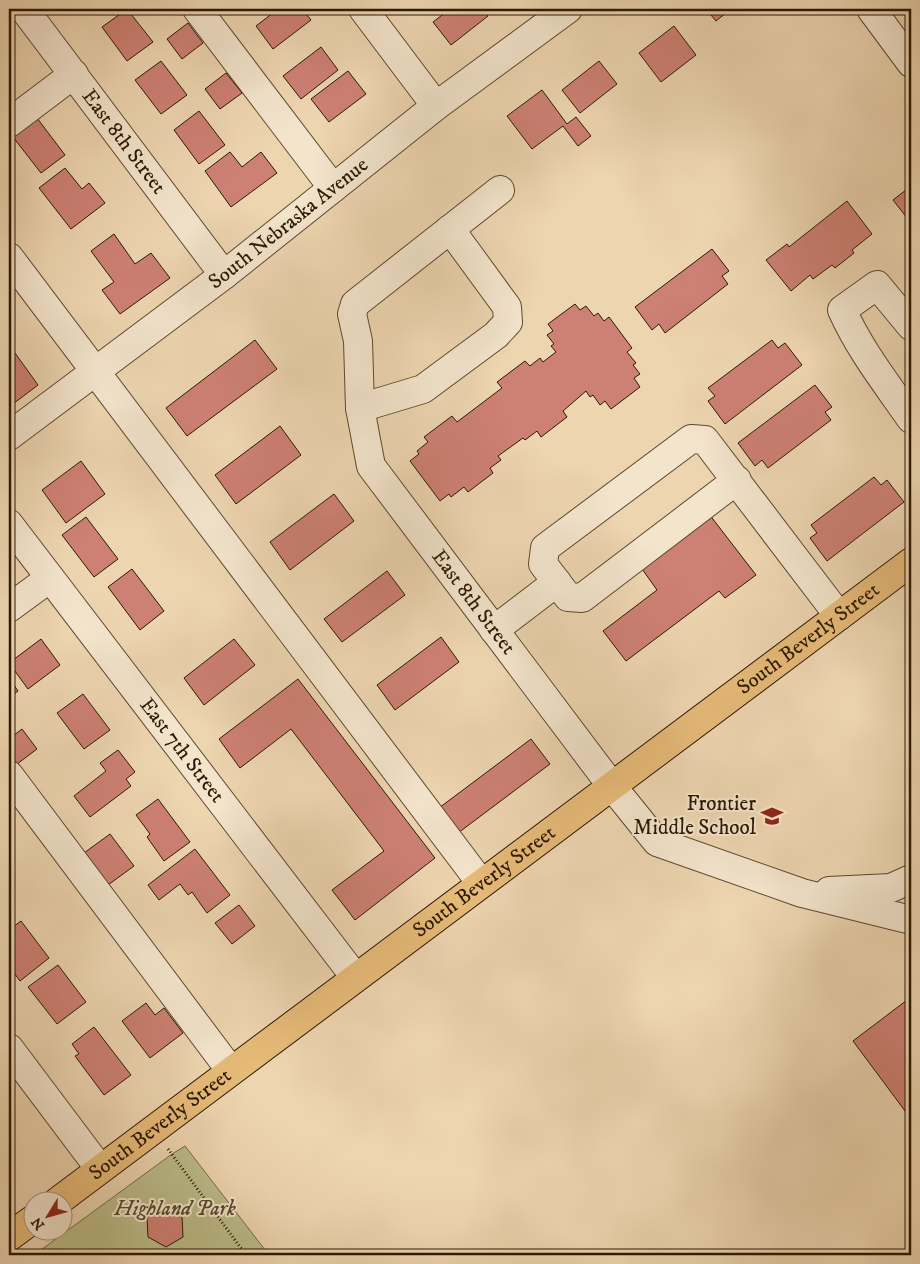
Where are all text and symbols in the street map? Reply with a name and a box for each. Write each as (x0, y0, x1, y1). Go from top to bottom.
street label: East 8th Street (76, 84, 172, 199)
street label: South Nebraska Avenue (203, 152, 374, 295)
street label: East 8th Street (426, 545, 521, 660)
street label: South Beverly Street (732, 577, 885, 701)
street label: East 7th Street (134, 693, 230, 808)
place label: Frontier Middle School (633, 791, 757, 841)
school or university icon: Frontier Middle School (759, 803, 785, 829)
street label: South Beverly Street (408, 820, 561, 944)
street label: South Beverly Street (84, 1063, 237, 1186)
north arrow (22, 1192, 72, 1242)
park label: Highland Park (113, 1196, 236, 1222)
text: N (27, 1213, 49, 1233)

